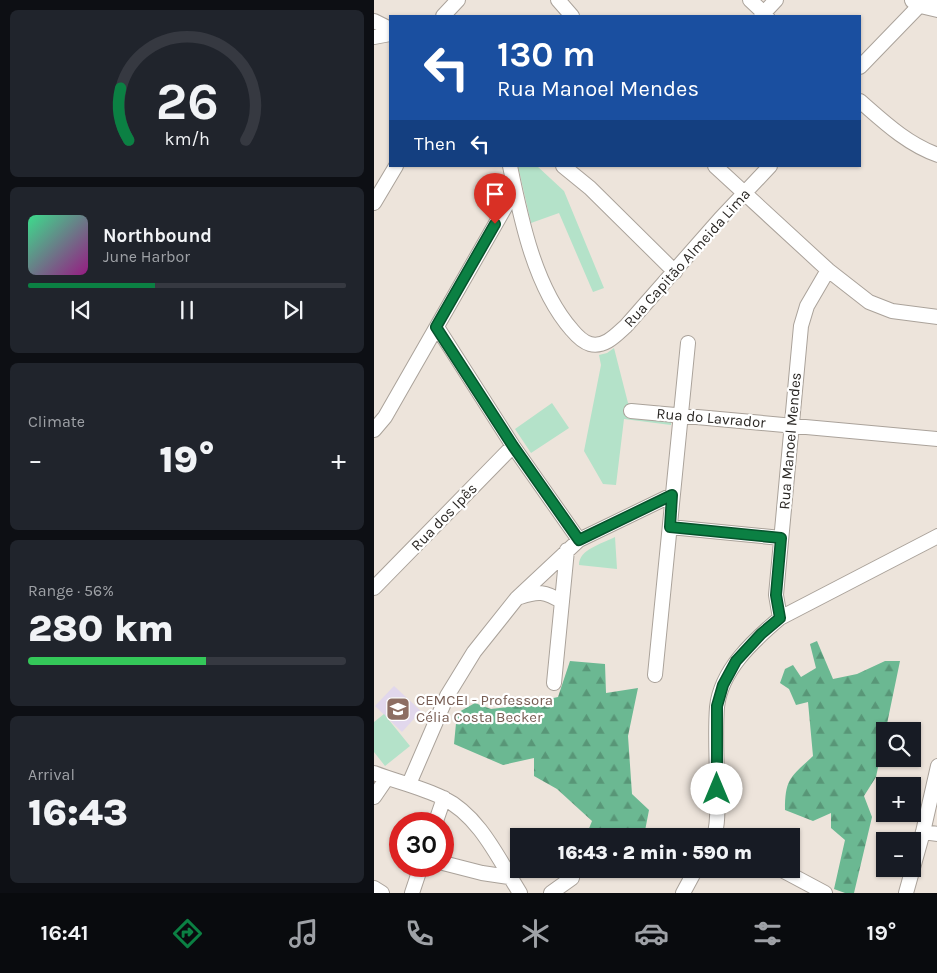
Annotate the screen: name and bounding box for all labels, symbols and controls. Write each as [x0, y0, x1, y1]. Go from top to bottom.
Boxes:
text: 130 m [497, 34, 595, 75]
icon: left [414, 35, 479, 100]
text: 26 [155, 71, 219, 132]
text: Rua Manoel Mendes [497, 76, 699, 102]
text: km/h [164, 129, 210, 150]
icon: left [466, 130, 494, 158]
text: Then [414, 133, 456, 155]
pin [474, 173, 516, 224]
icon: arrive [481, 180, 509, 208]
street label: Rua Capitão Almeida Lima [620, 185, 754, 331]
text: Northbound [103, 225, 212, 247]
text: June Harbor [103, 247, 190, 266]
icon: previous [67, 296, 95, 324]
icon: pause [173, 296, 201, 324]
icon: next [279, 296, 307, 324]
street label: Rua Manoel Mendes [775, 372, 805, 510]
street label: Rua do Lavrador [656, 404, 767, 432]
text: Climate [28, 412, 85, 431]
text: 19° [159, 437, 215, 482]
text: − [28, 443, 43, 476]
text: + [331, 443, 346, 476]
street label: Rua dos Ipês [407, 479, 481, 555]
text: Range · 56% [28, 581, 114, 600]
text: 280 km [28, 606, 174, 651]
place label: CEMCEI - Professora Célia Costa Becker [416, 691, 553, 726]
school or university icon: CEMCEI - Professora Célia Costa Becker [385, 696, 411, 722]
map controls [876, 722, 921, 877]
button: search [876, 722, 921, 767]
position arrow [690, 762, 742, 814]
text: Arrival [28, 765, 75, 784]
button: + [876, 777, 921, 822]
text: 16:43 [28, 790, 128, 835]
speed limit sign: 30 [389, 812, 454, 877]
button: − [876, 832, 921, 877]
text: 16:43 · 2 min · 590 m [558, 842, 752, 864]
icon: directions [170, 916, 205, 951]
icon: music [286, 916, 321, 951]
icon: phone [402, 916, 437, 951]
icon: climate [518, 916, 553, 951]
icon: car [634, 916, 669, 951]
icon: filters [750, 916, 785, 951]
text: 16:41 [41, 920, 89, 946]
text: 19° [867, 920, 896, 946]

